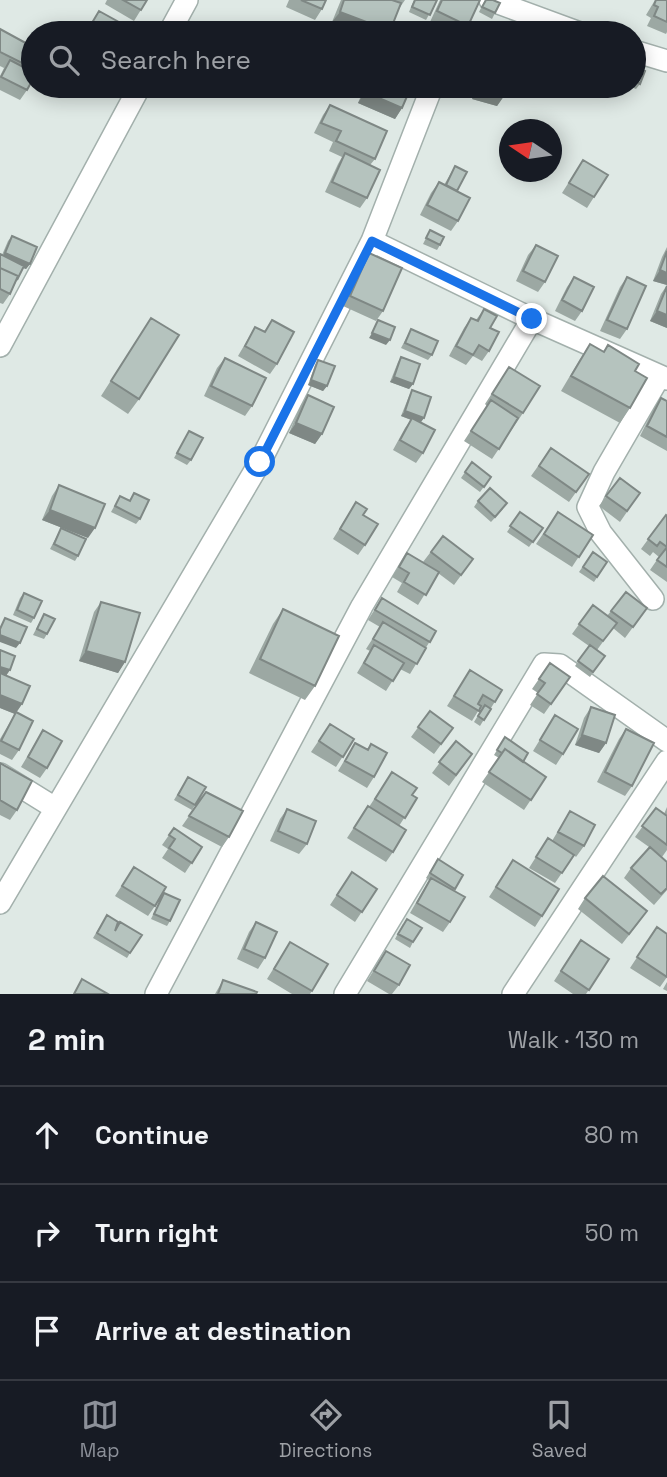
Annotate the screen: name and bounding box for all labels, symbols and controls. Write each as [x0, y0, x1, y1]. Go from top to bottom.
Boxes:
search box [21, 21, 646, 98]
icon: search [45, 41, 83, 79]
text: Search here [101, 43, 251, 77]
north arrow [499, 119, 562, 182]
route end [516, 303, 547, 334]
route start [244, 446, 275, 477]
text: 2 min [28, 1020, 106, 1059]
text: Walk · 130 m [508, 1025, 639, 1055]
icon: ahead [28, 1116, 66, 1154]
text: Continue [95, 1118, 209, 1152]
text: 80 m [584, 1120, 639, 1150]
icon: right [28, 1214, 66, 1252]
text: Turn right [95, 1216, 219, 1250]
text: 50 m [585, 1218, 639, 1248]
icon: arrive [28, 1312, 66, 1350]
text: Arrive at destination [95, 1314, 352, 1348]
tab: Map [80, 1396, 119, 1463]
tab: Directions [279, 1396, 372, 1463]
tab: Saved [532, 1396, 587, 1463]

